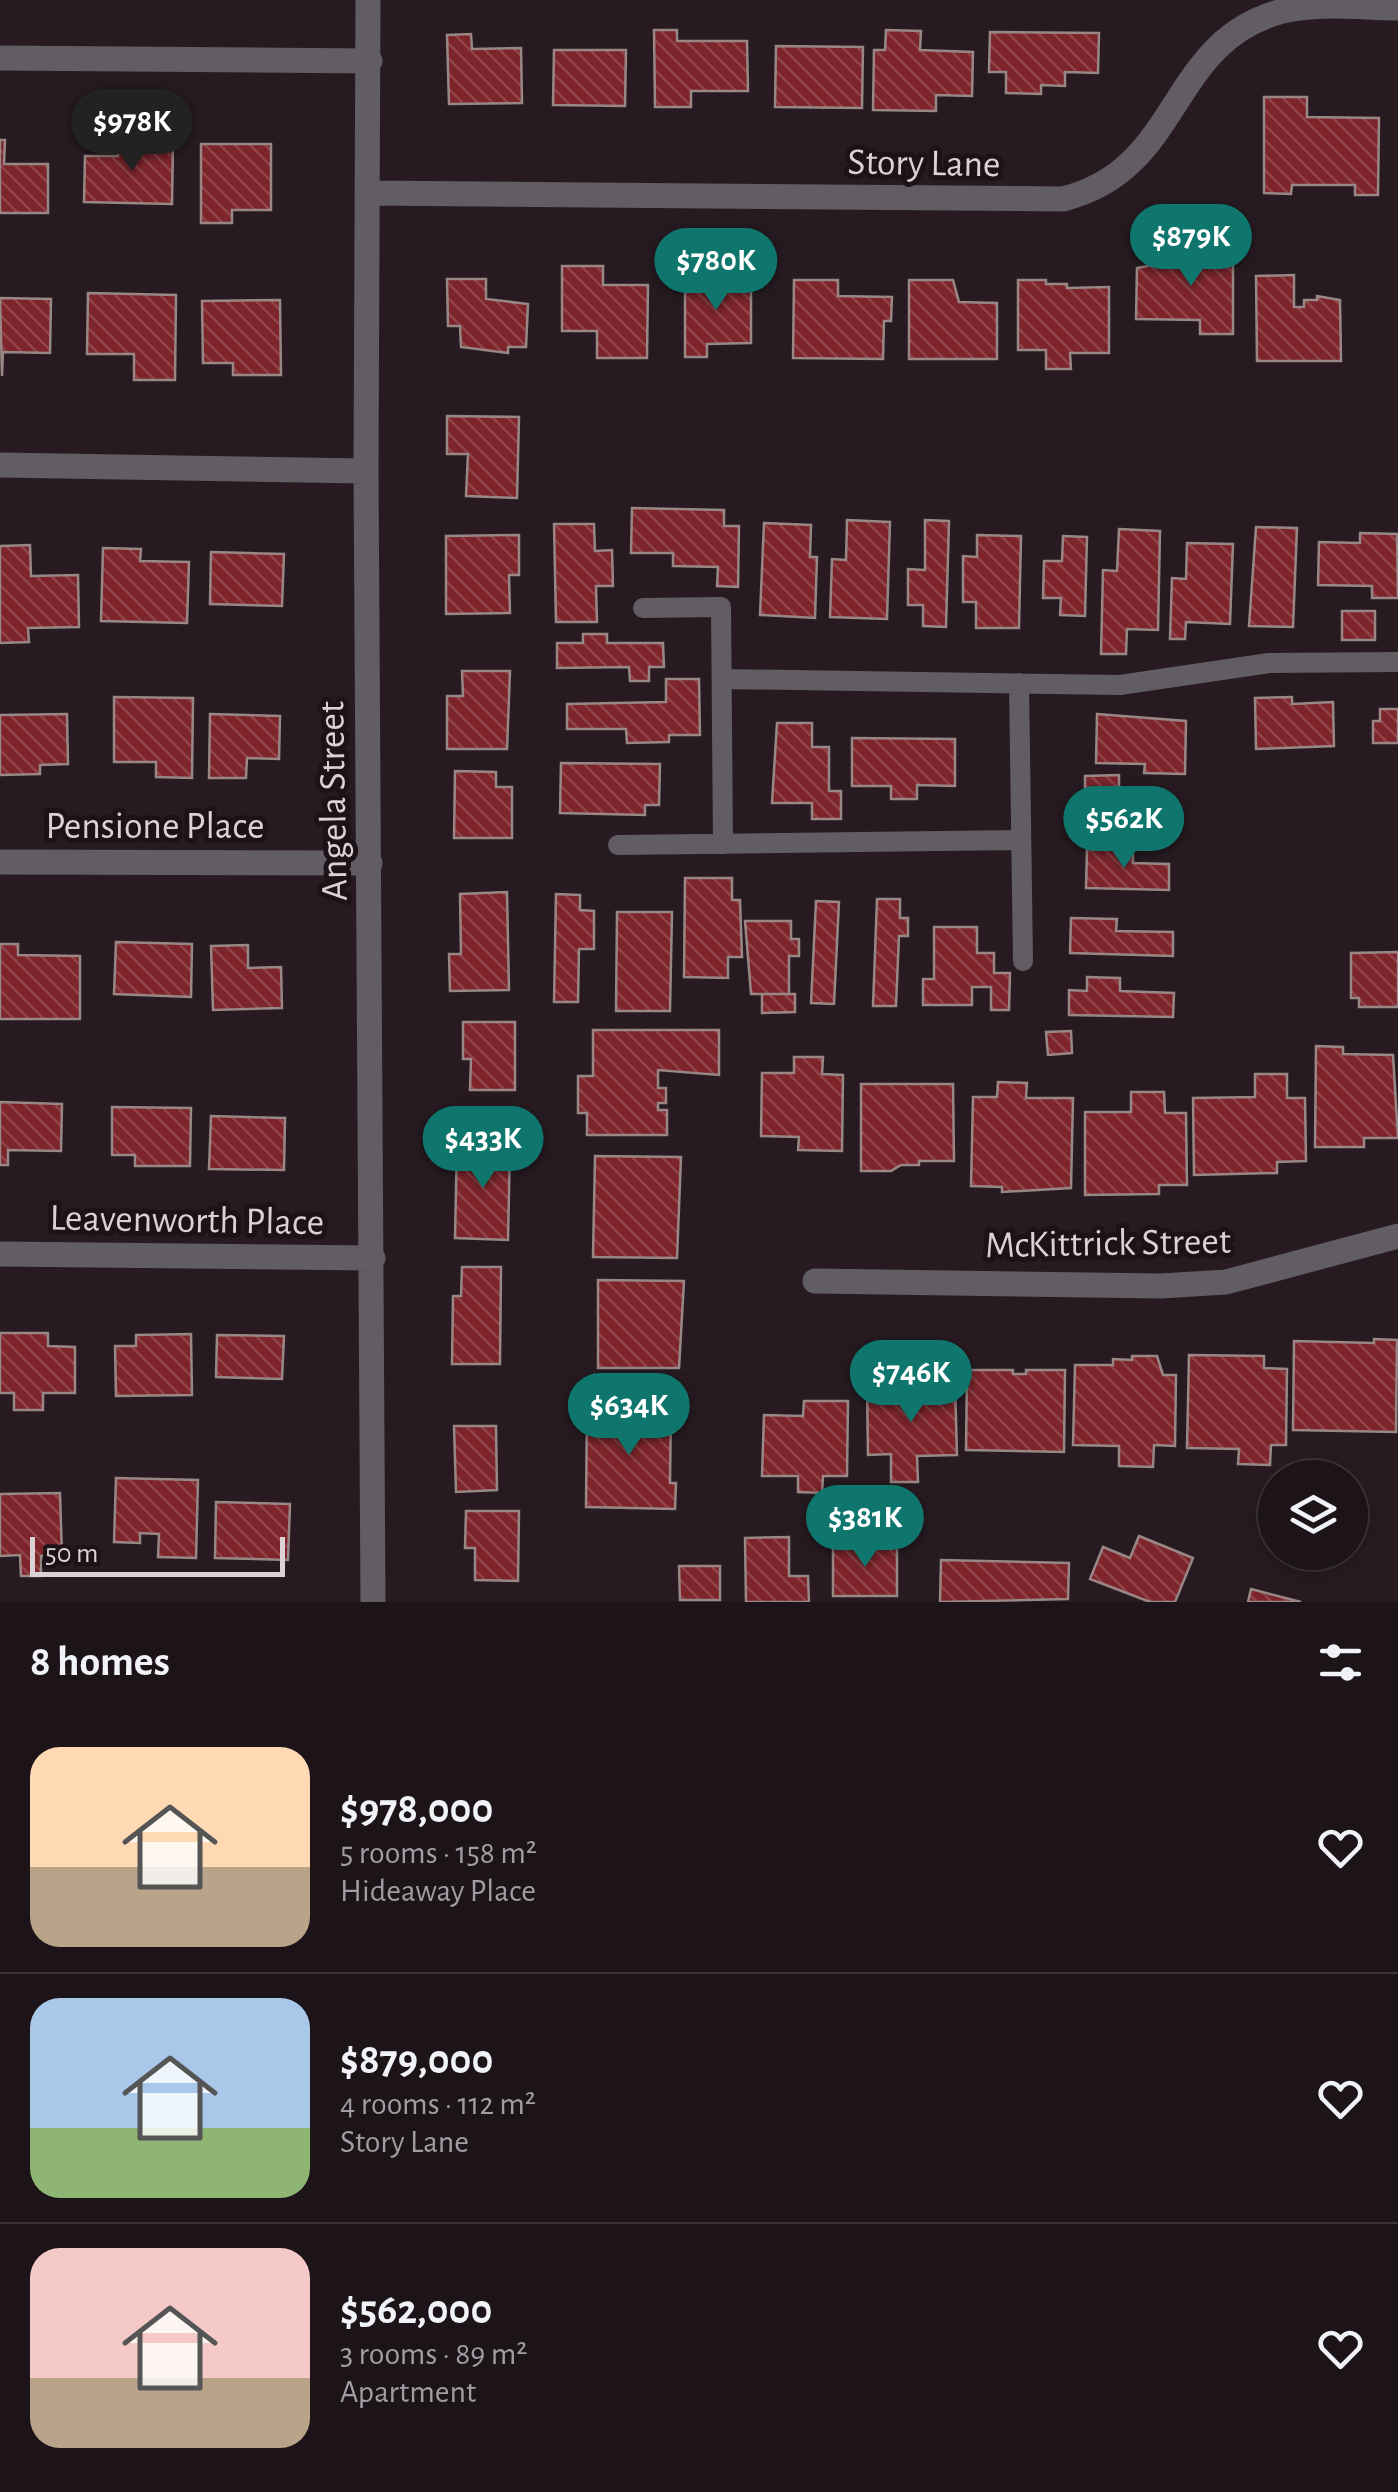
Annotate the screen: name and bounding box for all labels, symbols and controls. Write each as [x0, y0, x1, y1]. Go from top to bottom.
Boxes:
pin: $978K [62, 89, 202, 174]
text: $978K [93, 105, 171, 137]
street label: Story Lane [847, 144, 1001, 184]
pin: $879K [1121, 204, 1261, 289]
text: $879K [1152, 220, 1230, 252]
pin: $780K [646, 228, 786, 313]
text: $780K [676, 244, 756, 276]
street label: Angela Street [313, 701, 355, 901]
pin: $562K [1054, 786, 1194, 871]
text: $562K [1085, 802, 1163, 834]
street label: Pensione Place [45, 808, 265, 846]
pin: $433K [413, 1106, 553, 1191]
text: $433K [445, 1122, 521, 1154]
street label: Leavenworth Place [49, 1200, 324, 1242]
street label: McKittrick Street [985, 1223, 1231, 1265]
pin: $746K [841, 1340, 981, 1425]
text: $746K [872, 1356, 950, 1388]
pin: $634K [559, 1373, 699, 1458]
text: $634K [590, 1389, 668, 1421]
map controls [1258, 1460, 1368, 1570]
button: layers [1258, 1460, 1368, 1570]
pin: $381K [795, 1485, 935, 1570]
text: $381K [828, 1501, 902, 1533]
scale bar [30, 1532, 285, 1576]
text: 50 m [45, 1540, 99, 1568]
icon: filters [1313, 1635, 1368, 1690]
text: 8 homes [30, 1641, 170, 1683]
icon: home [110, 1787, 230, 1907]
text: $978,000 [340, 1788, 493, 1830]
icon: heart [1313, 1820, 1368, 1875]
text: 5 rooms · 158 m² [340, 1837, 537, 1869]
text: Hideaway Place [340, 1875, 536, 1907]
icon: home [110, 2038, 230, 2158]
text: $879,000 [340, 2039, 493, 2081]
icon: heart [1313, 2071, 1368, 2126]
text: 4 rooms · 112 m² [340, 2088, 536, 2120]
text: Story Lane [340, 2126, 469, 2158]
icon: home [110, 2288, 230, 2408]
text: $562,000 [340, 2289, 492, 2331]
icon: heart [1313, 2321, 1368, 2376]
text: 3 rooms · 89 m² [340, 2338, 527, 2370]
text: Apartment [340, 2376, 476, 2408]

